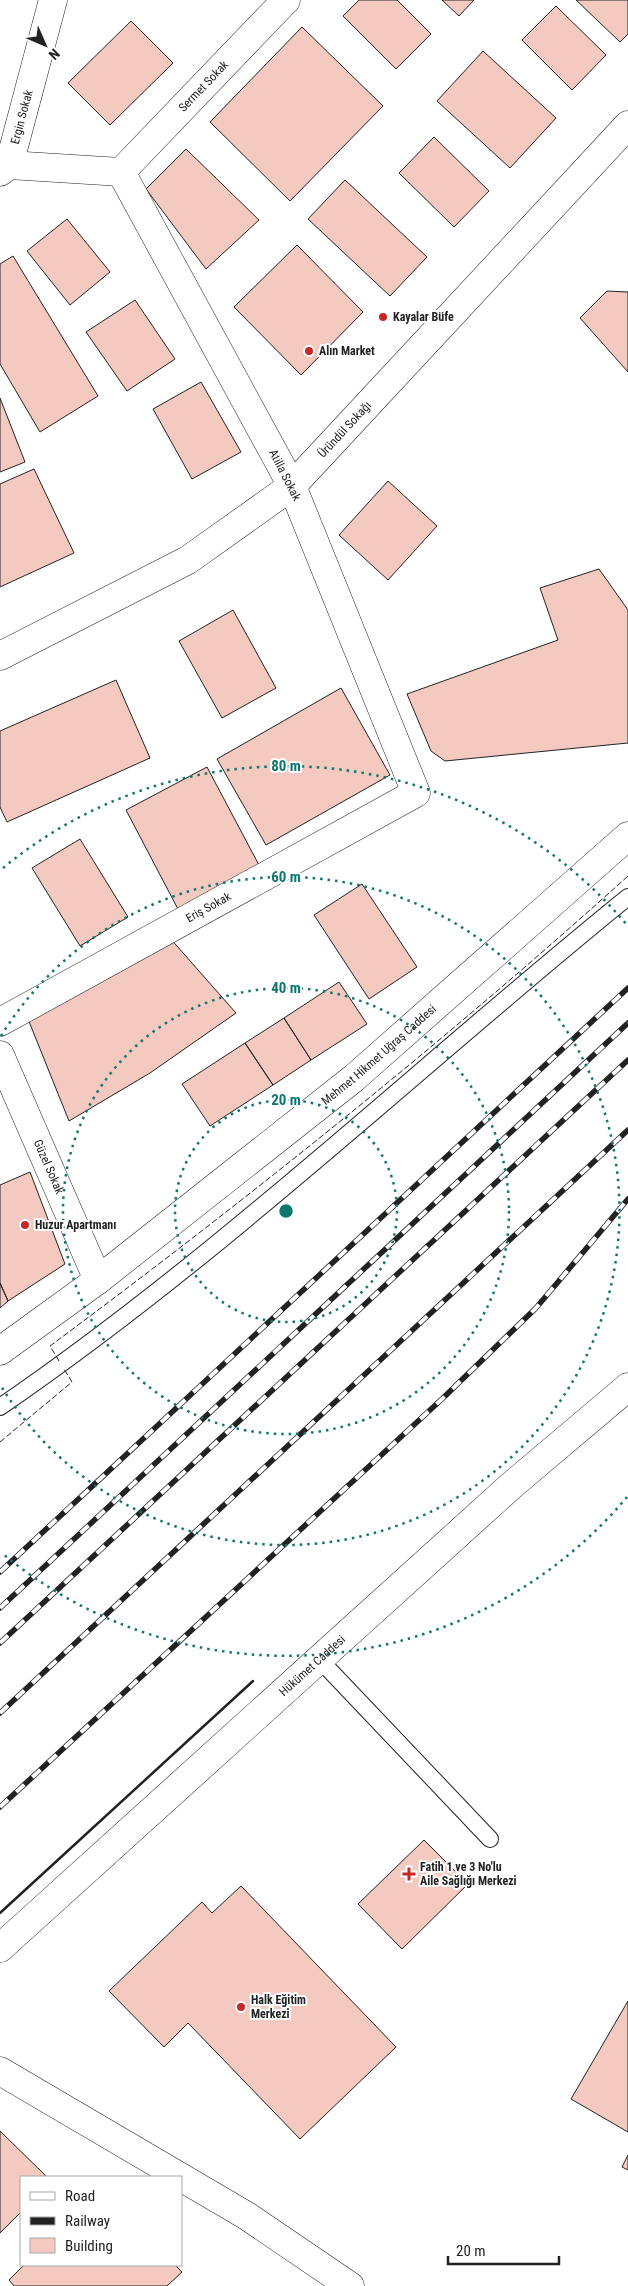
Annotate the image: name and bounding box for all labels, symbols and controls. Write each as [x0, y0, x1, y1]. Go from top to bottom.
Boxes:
north arrow [20, 20, 70, 70]
text: N [46, 46, 63, 63]
street label: Sermet Sokak [176, 57, 231, 115]
street label: Ergin Sokak [8, 88, 36, 146]
place label: Kayalar Büfe [393, 310, 454, 324]
marker: Kayalar Büfe [377, 311, 389, 323]
place label: Alın Market [319, 344, 375, 358]
marker: Alın Market [303, 345, 315, 357]
street label: Üründül Sokağı [314, 398, 374, 460]
street label: Atilla Sokak [266, 447, 304, 504]
text: 80 m [271, 757, 301, 775]
text: 60 m [271, 868, 301, 886]
street label: Eriş Sokak [183, 889, 234, 925]
text: 40 m [271, 979, 301, 997]
street label: Mehmet Hikmet Uğraş Caddesi [319, 1002, 439, 1108]
text: 20 m [271, 1091, 301, 1109]
street label: Güzel Sokak [31, 1137, 67, 1197]
centre of rings [277, 1202, 295, 1220]
place label: Huzur Apartmanı [35, 1218, 116, 1232]
marker: Huzur Apartmanı [19, 1219, 31, 1231]
street label: Hükümet Caddesi [276, 1632, 348, 1699]
place label: Fatih 1 ve 3 No'lu Aile Sağlığı Merkezi [420, 1860, 517, 1888]
marker: Fatih 1 ve 3 No'lu Aile Sağlığı Merkezi [402, 1867, 416, 1881]
place label: Halk Eğitim Merkezi [251, 1993, 306, 2021]
marker: Halk Eğitim Merkezi [235, 2001, 247, 2013]
legend [20, 2176, 182, 2266]
text: Road [65, 2187, 95, 2205]
text: Railway [65, 2212, 110, 2230]
scale bar [448, 2234, 559, 2266]
text: Building [65, 2237, 113, 2255]
text: 20 m [456, 2242, 486, 2260]

